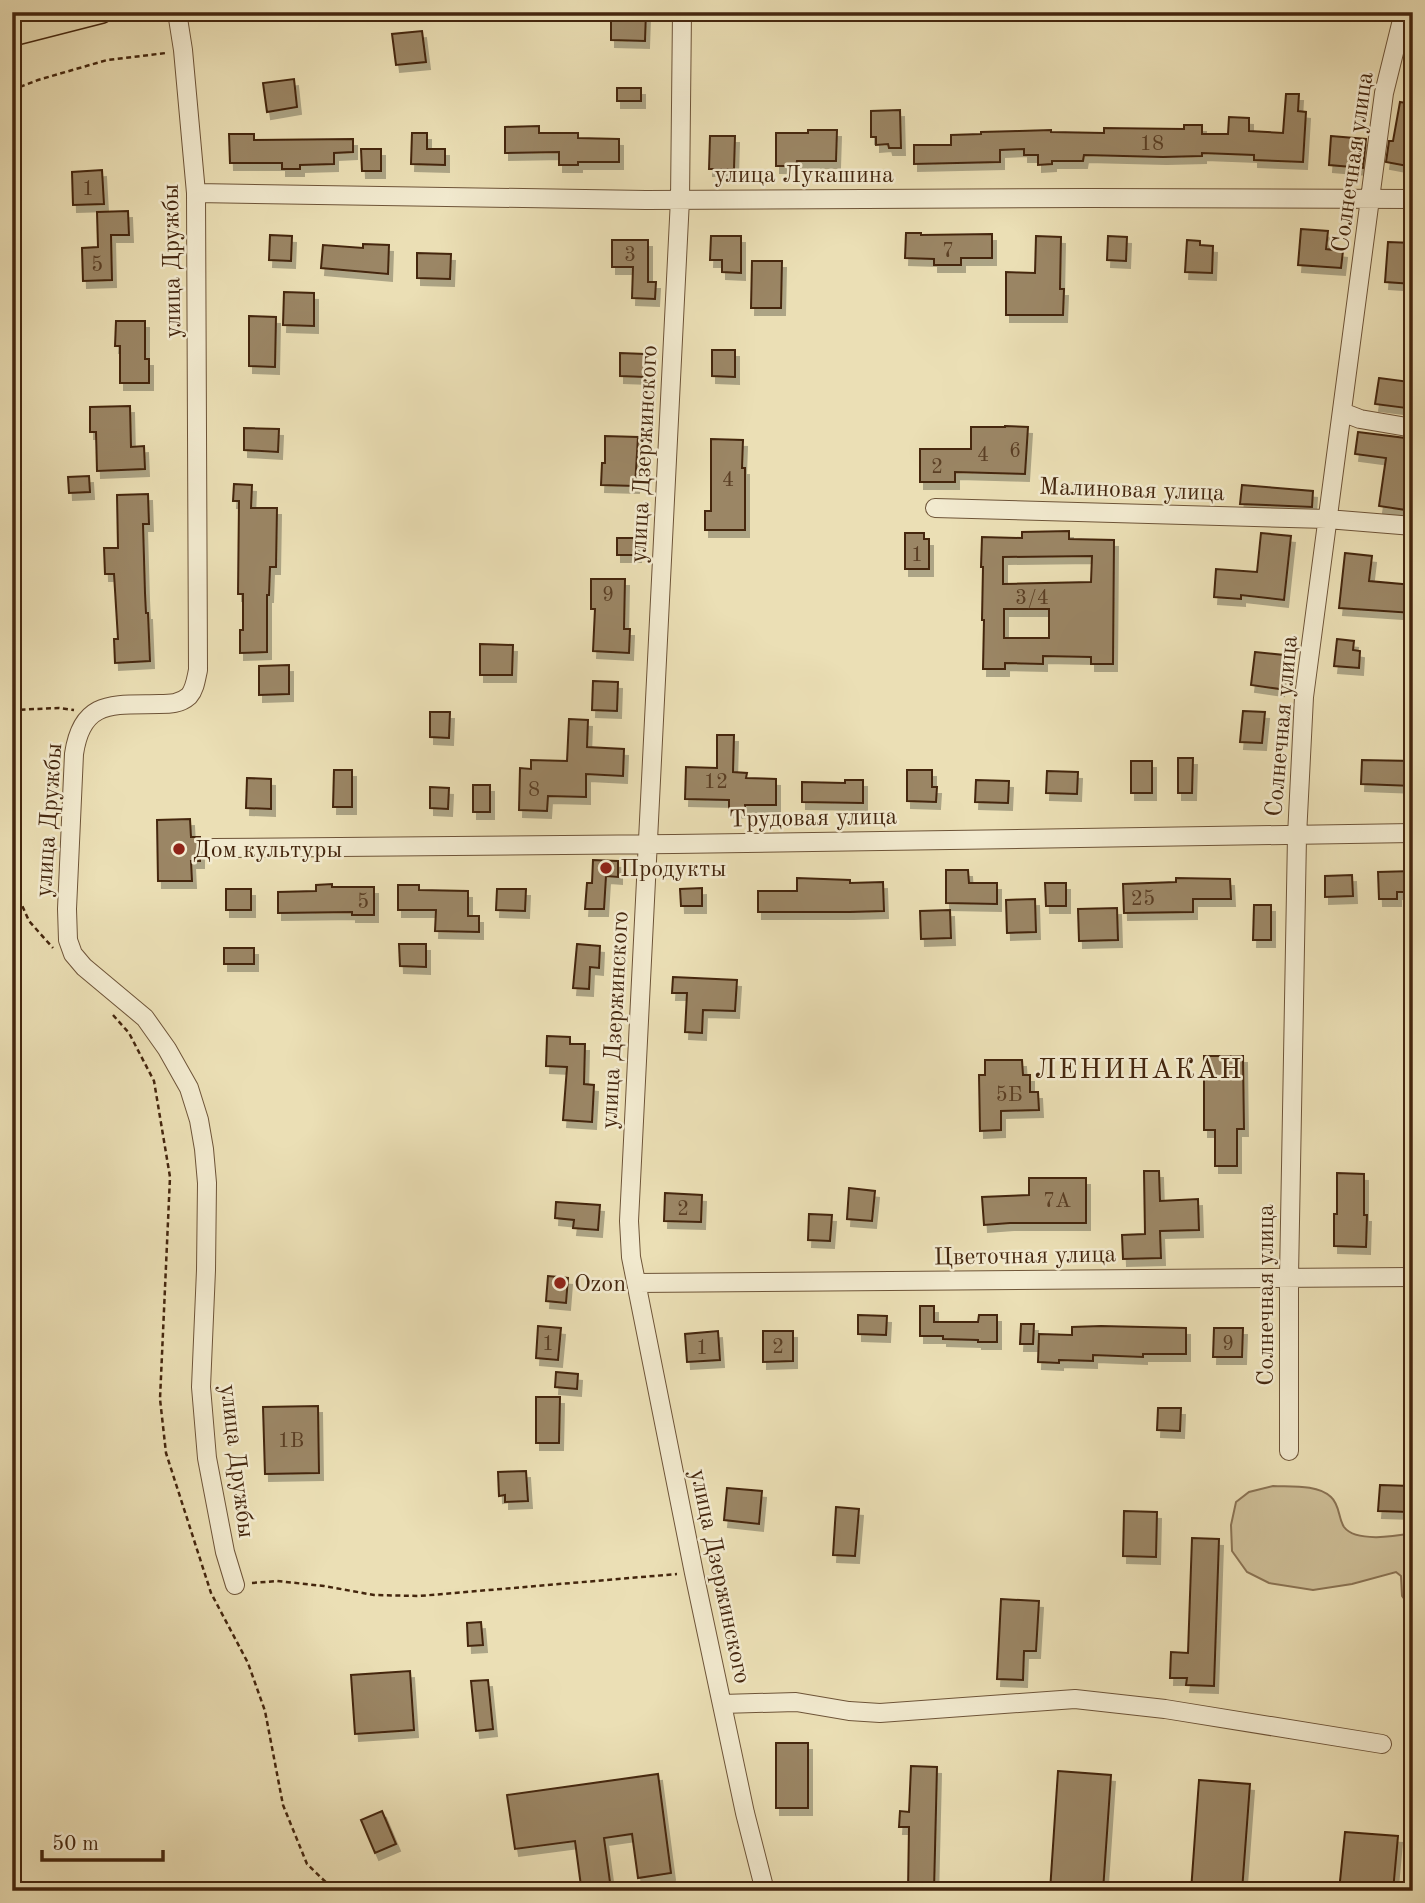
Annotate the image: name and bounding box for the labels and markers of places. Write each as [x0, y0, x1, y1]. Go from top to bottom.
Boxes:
place label: Дом культуры [193, 839, 342, 863]
marker: Дом культуры [171, 841, 187, 857]
place label: Продукты [620, 858, 726, 882]
marker: Продукты [598, 860, 614, 876]
place label: Ozon [574, 1273, 626, 1297]
marker: Ozon [552, 1275, 568, 1291]

